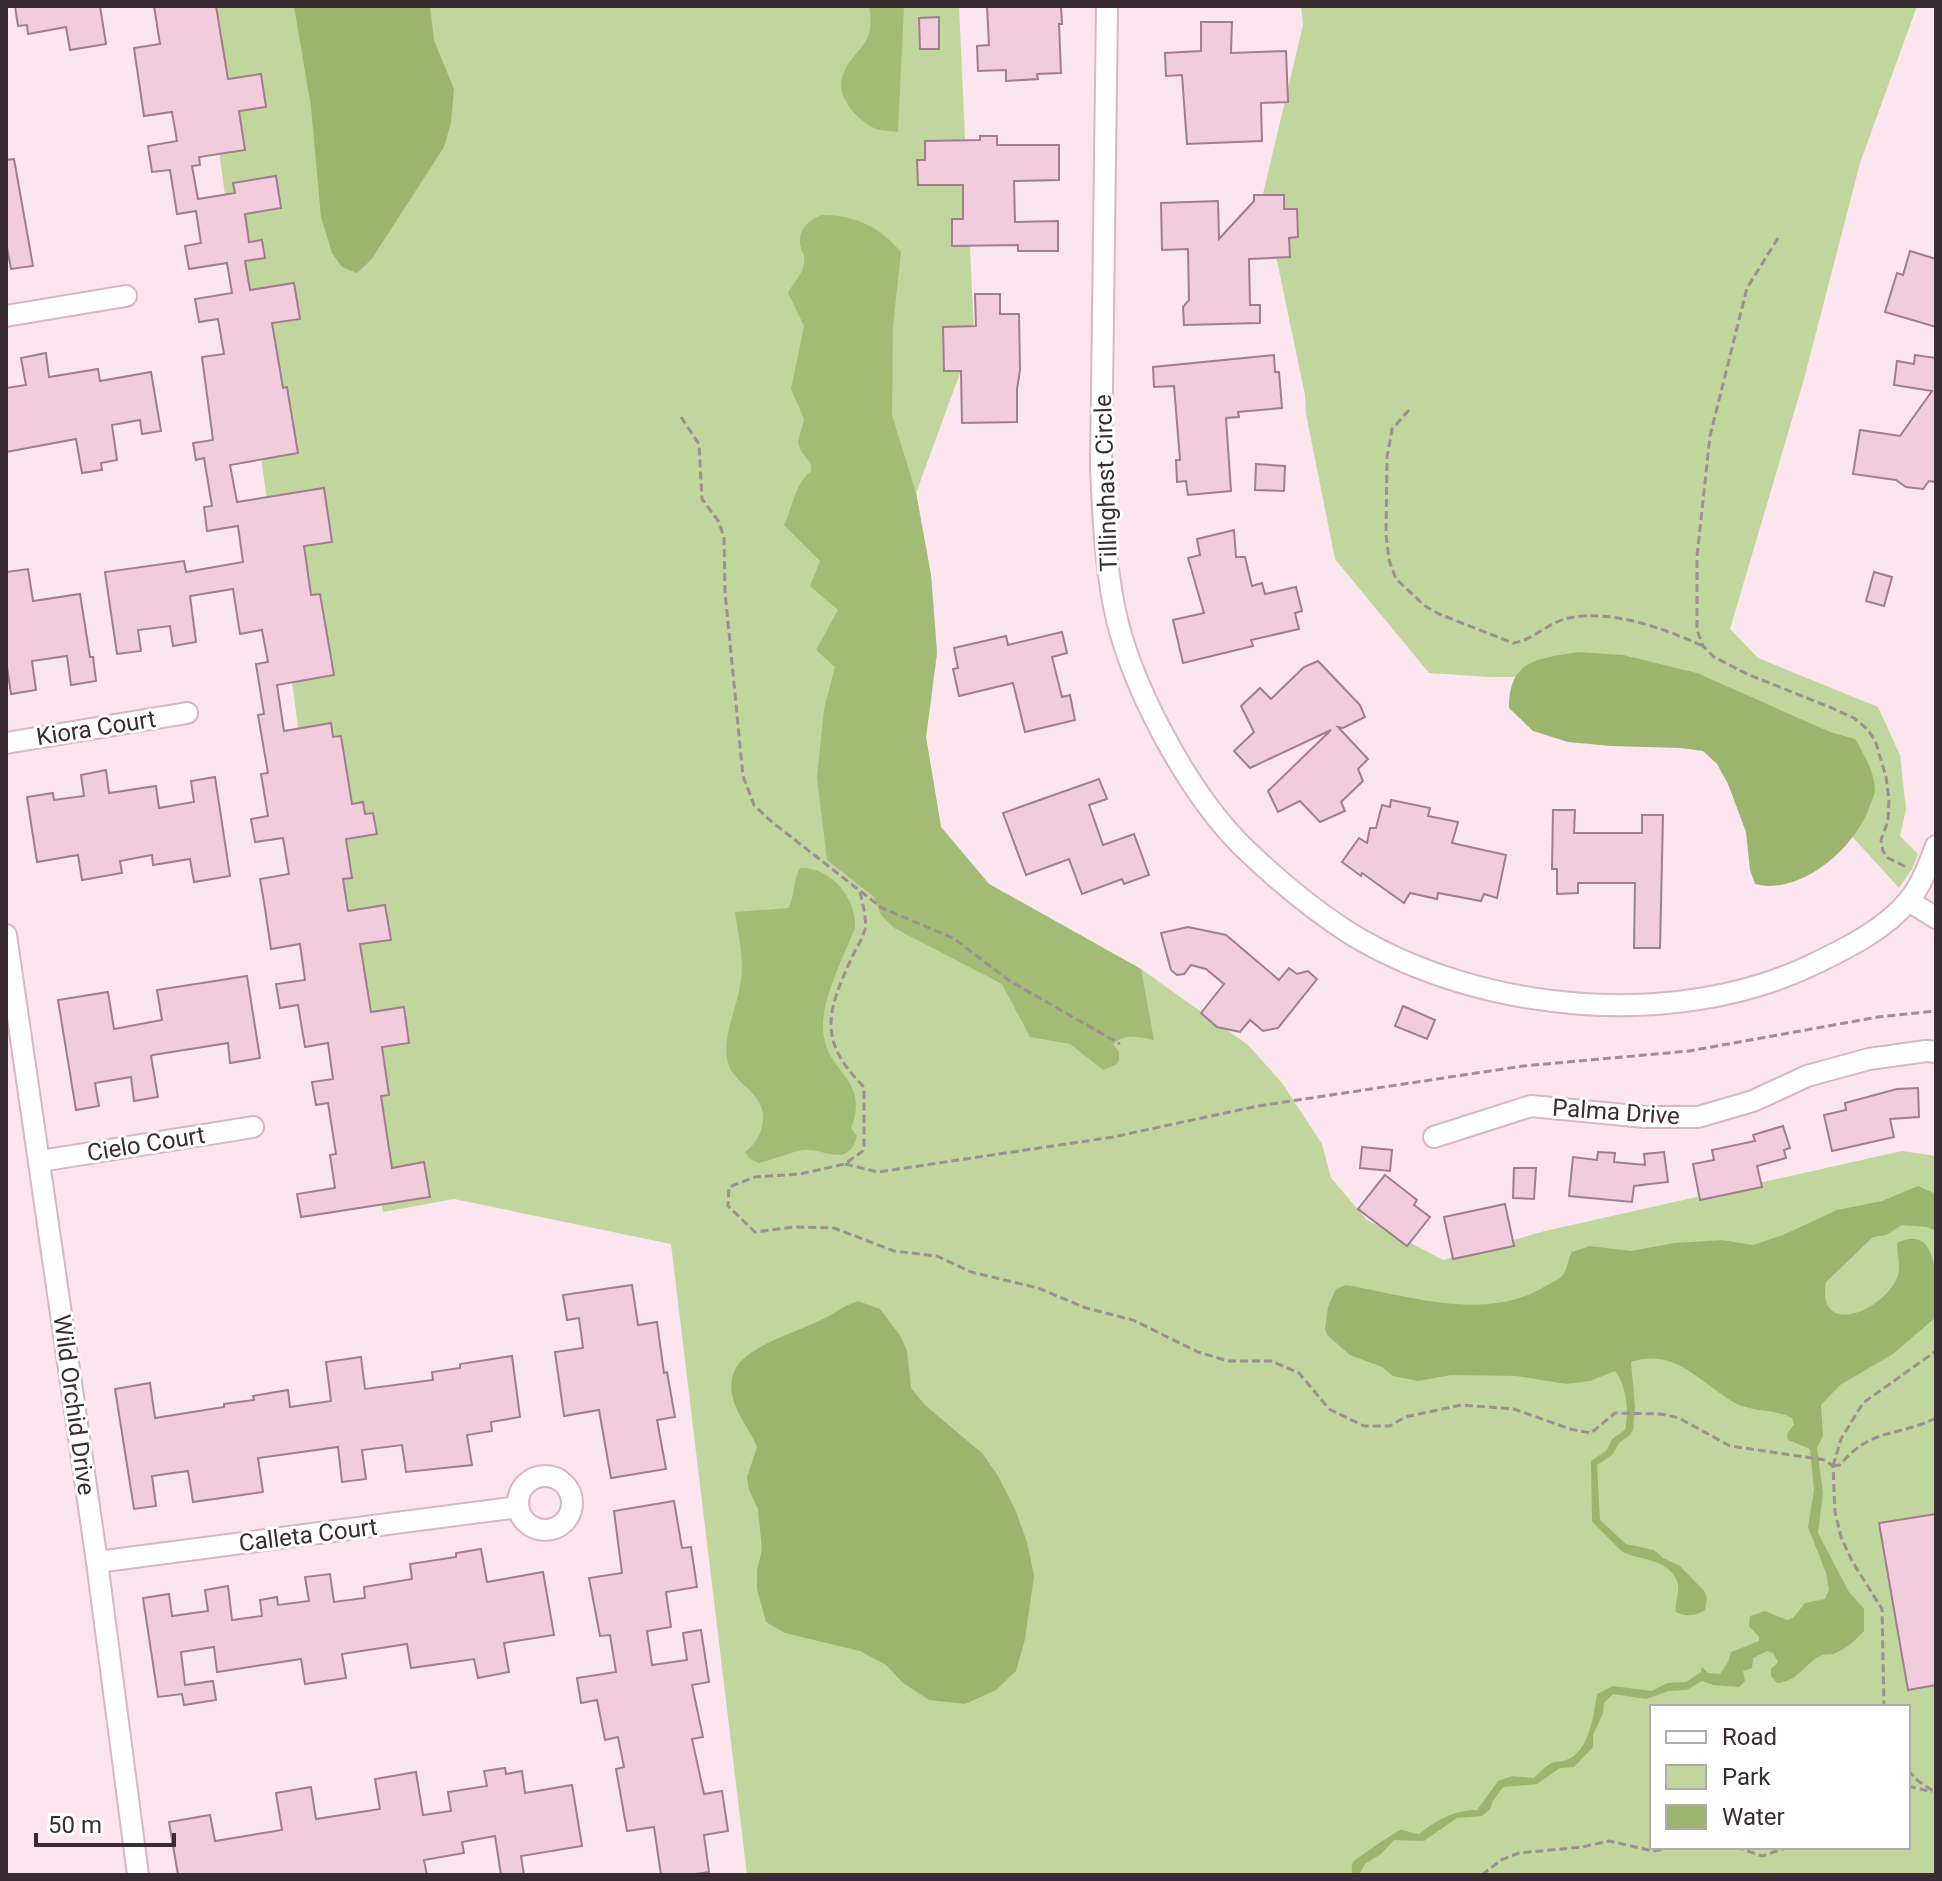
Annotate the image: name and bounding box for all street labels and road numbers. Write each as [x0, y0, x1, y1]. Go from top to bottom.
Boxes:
street label: Tillinghast Circle [1089, 394, 1123, 572]
street label: Kiora Court [34, 705, 158, 751]
street label: Palma Drive [1551, 1094, 1681, 1130]
street label: Cielo Court [85, 1121, 207, 1167]
street label: Wild Orchid Drive [47, 1313, 101, 1497]
street label: Calleta Court [237, 1513, 379, 1557]

